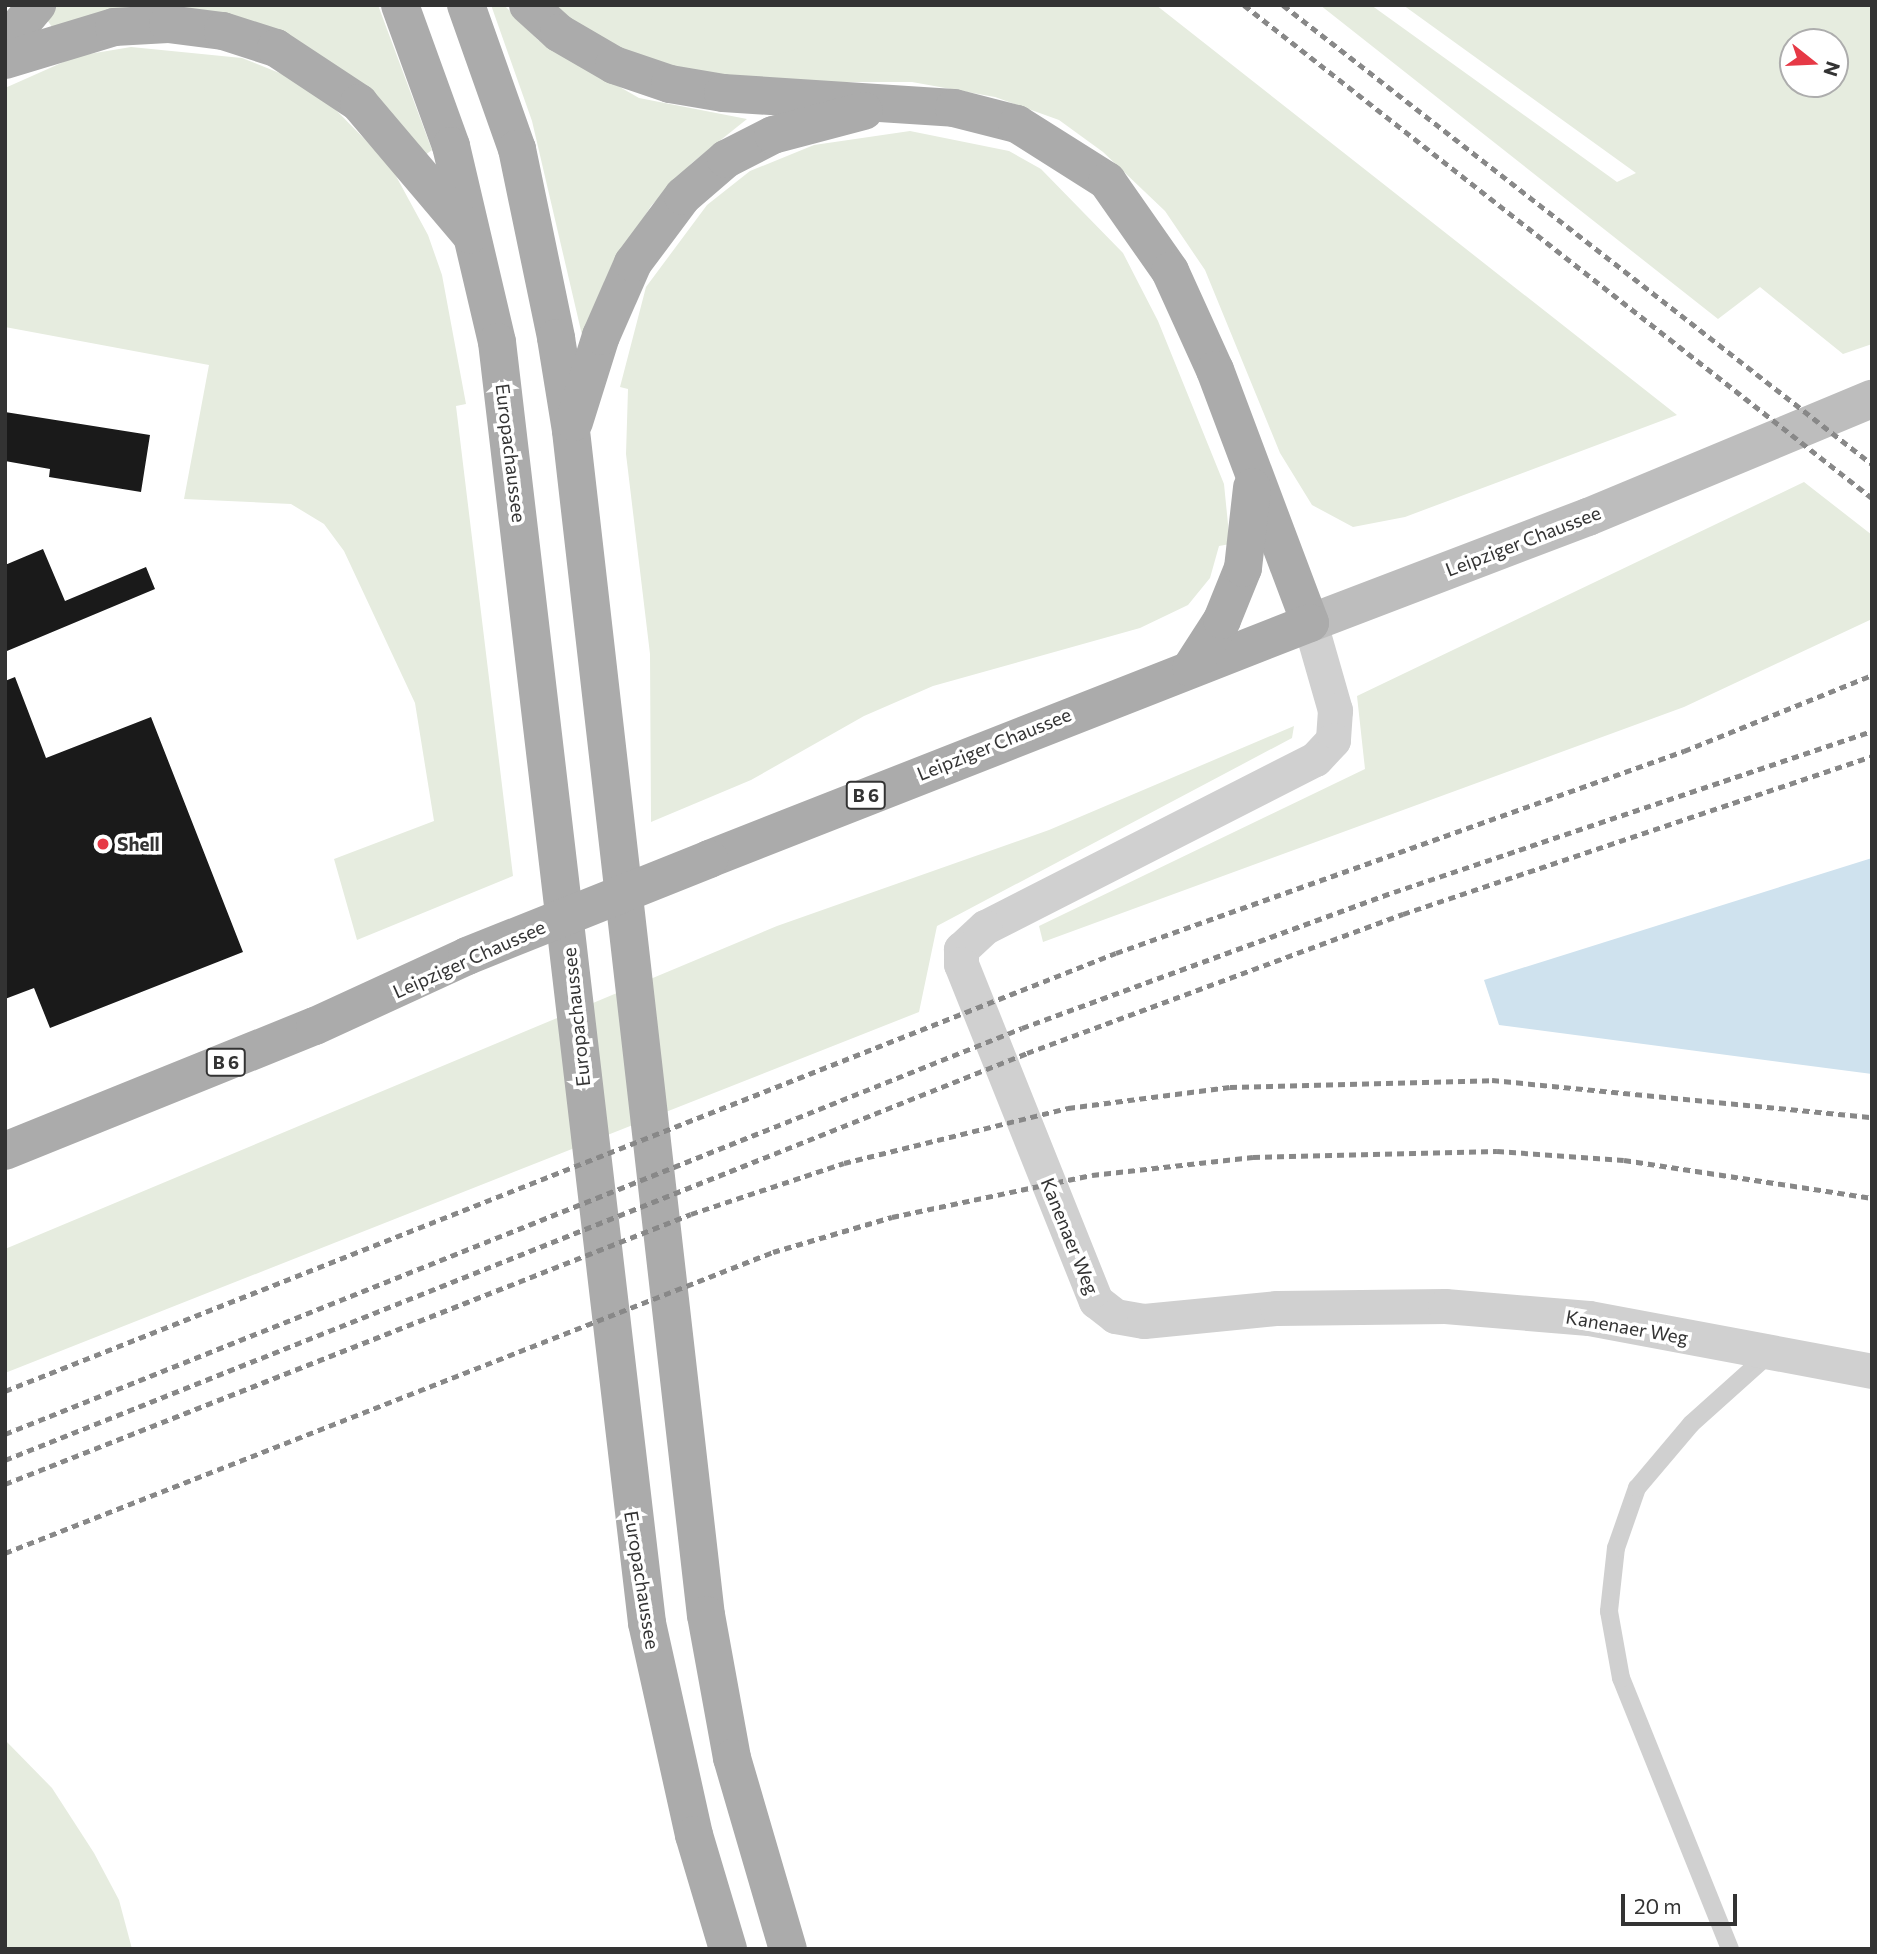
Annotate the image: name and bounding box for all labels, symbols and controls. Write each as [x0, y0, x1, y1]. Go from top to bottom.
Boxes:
north arrow [1779, 28, 1849, 98]
text: N [1819, 59, 1846, 79]
street label: Europachaussee [491, 382, 531, 524]
street label: Leipziger Chaussee [1442, 501, 1604, 581]
street label: Leipziger Chaussee [913, 703, 1075, 785]
road number: B 6 [845, 780, 887, 810]
place label: Shell [117, 833, 160, 855]
marker: Shell [95, 836, 111, 852]
street label: Leipziger Chaussee [389, 915, 549, 1003]
street label: Europachaussee [557, 946, 595, 1088]
road number: B 6 [205, 1048, 247, 1077]
street label: Kanenaer Weg [1036, 1174, 1104, 1298]
street label: Kanenaer Weg [1564, 1305, 1690, 1349]
street label: Europachaussee [620, 1509, 664, 1651]
scale bar [1625, 1881, 1741, 1925]
text: 20 m [1634, 1893, 1682, 1918]

